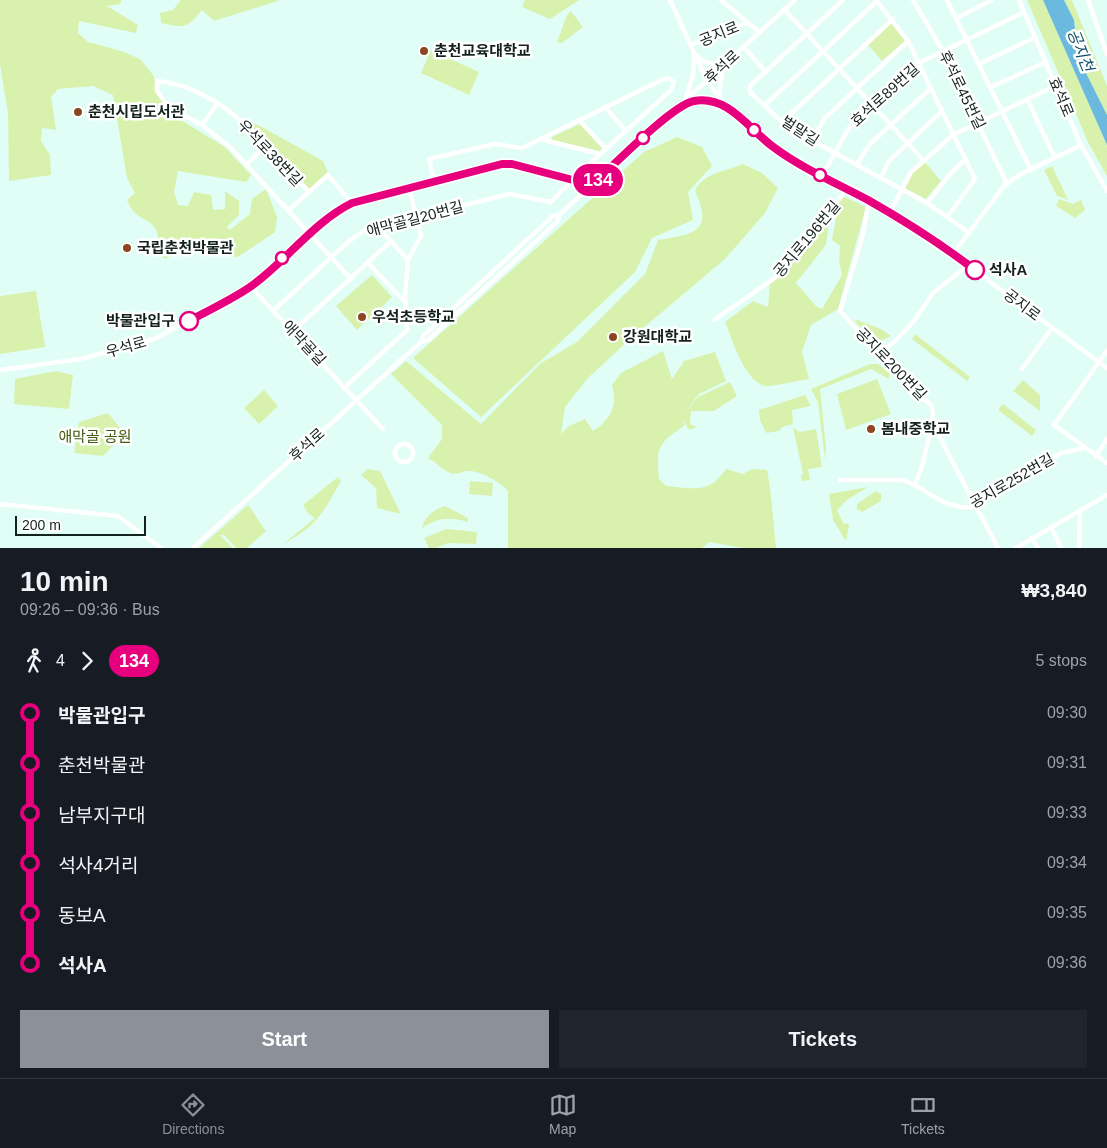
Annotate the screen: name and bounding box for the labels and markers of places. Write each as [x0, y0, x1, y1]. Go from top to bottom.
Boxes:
place label: 춘천교육대학교 [434, 42, 531, 59]
marker: 춘천교육대학교 [418, 45, 430, 57]
place label: 춘천시립도서관 [88, 103, 185, 120]
marker: 춘천시립도서관 [72, 106, 84, 118]
unlabelled marker [747, 123, 761, 137]
unlabelled marker [636, 131, 650, 145]
unlabelled marker [813, 168, 827, 182]
place label: 국립춘천박물관 [137, 239, 234, 256]
marker: 국립춘천박물관 [121, 242, 133, 254]
unlabelled marker [275, 251, 289, 265]
marker: 석사A [965, 260, 985, 280]
place label: 석사A [989, 261, 1028, 278]
place label: 우석초등학교 [372, 308, 455, 325]
marker: 박물관입구 [179, 311, 199, 331]
marker: 우석초등학교 [356, 311, 368, 323]
place label: 박물관입구 [106, 312, 175, 329]
place label: 강원대학교 [623, 328, 692, 345]
marker: 강원대학교 [607, 331, 619, 343]
place label: 봄내중학교 [881, 420, 950, 437]
marker: 봄내중학교 [865, 423, 877, 435]

